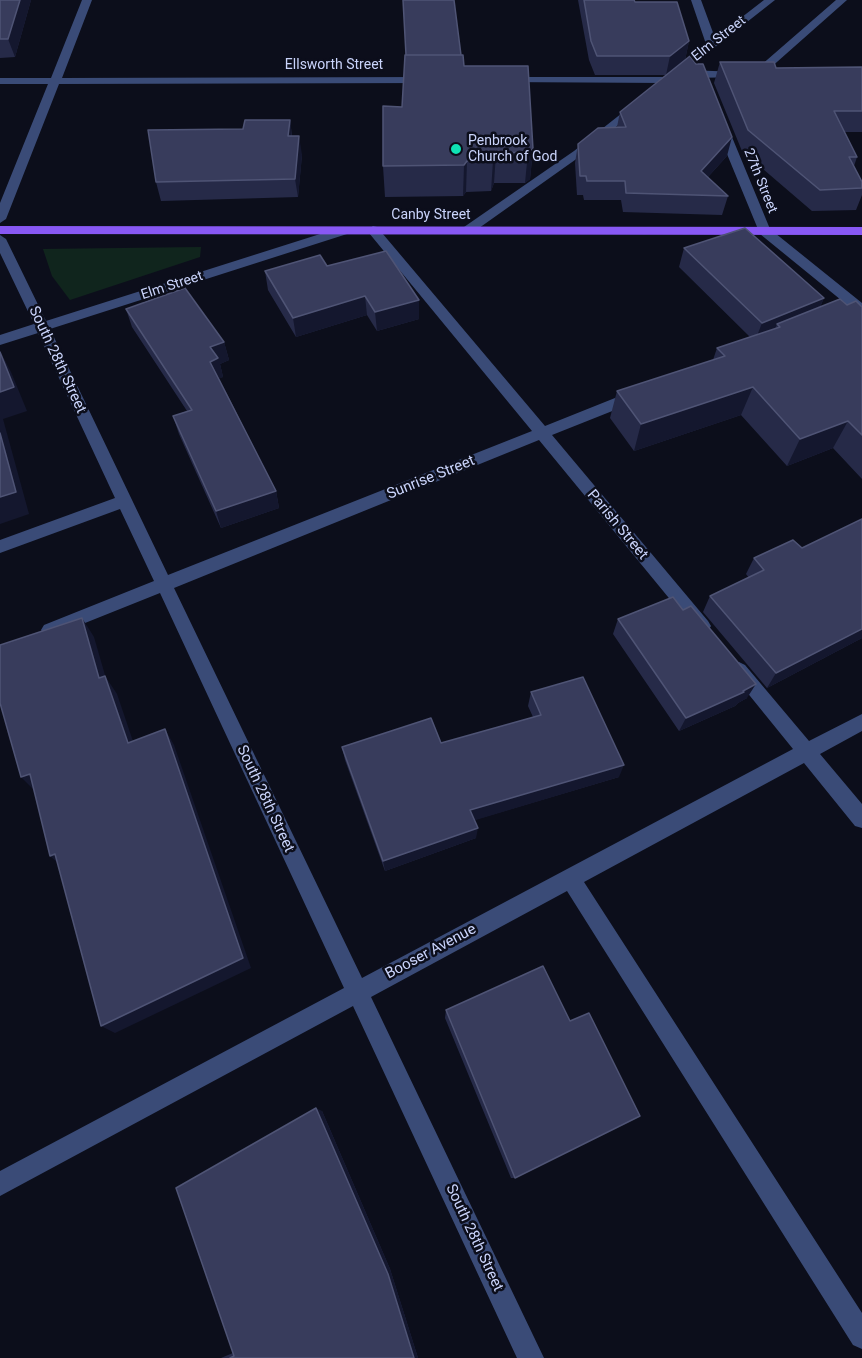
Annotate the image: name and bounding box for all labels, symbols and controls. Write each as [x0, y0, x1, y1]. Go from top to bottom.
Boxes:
street label: Elm Street [689, 13, 749, 65]
street label: Ellsworth Street [285, 57, 383, 73]
place label: Penbrook Church of God [468, 133, 557, 166]
marker: Penbrook Church of God [449, 142, 463, 156]
street label: 27th Street [739, 146, 781, 216]
street label: Canby Street [391, 207, 471, 223]
street label: Elm Street [139, 268, 205, 304]
street label: South 28th Street [24, 304, 90, 416]
street label: Sunrise Street [384, 452, 478, 504]
street label: Parish Street [583, 486, 651, 564]
street label: South 28th Street [232, 743, 298, 855]
street label: Booser Avenue [383, 921, 479, 983]
street label: South 28th Street [441, 1182, 507, 1294]

